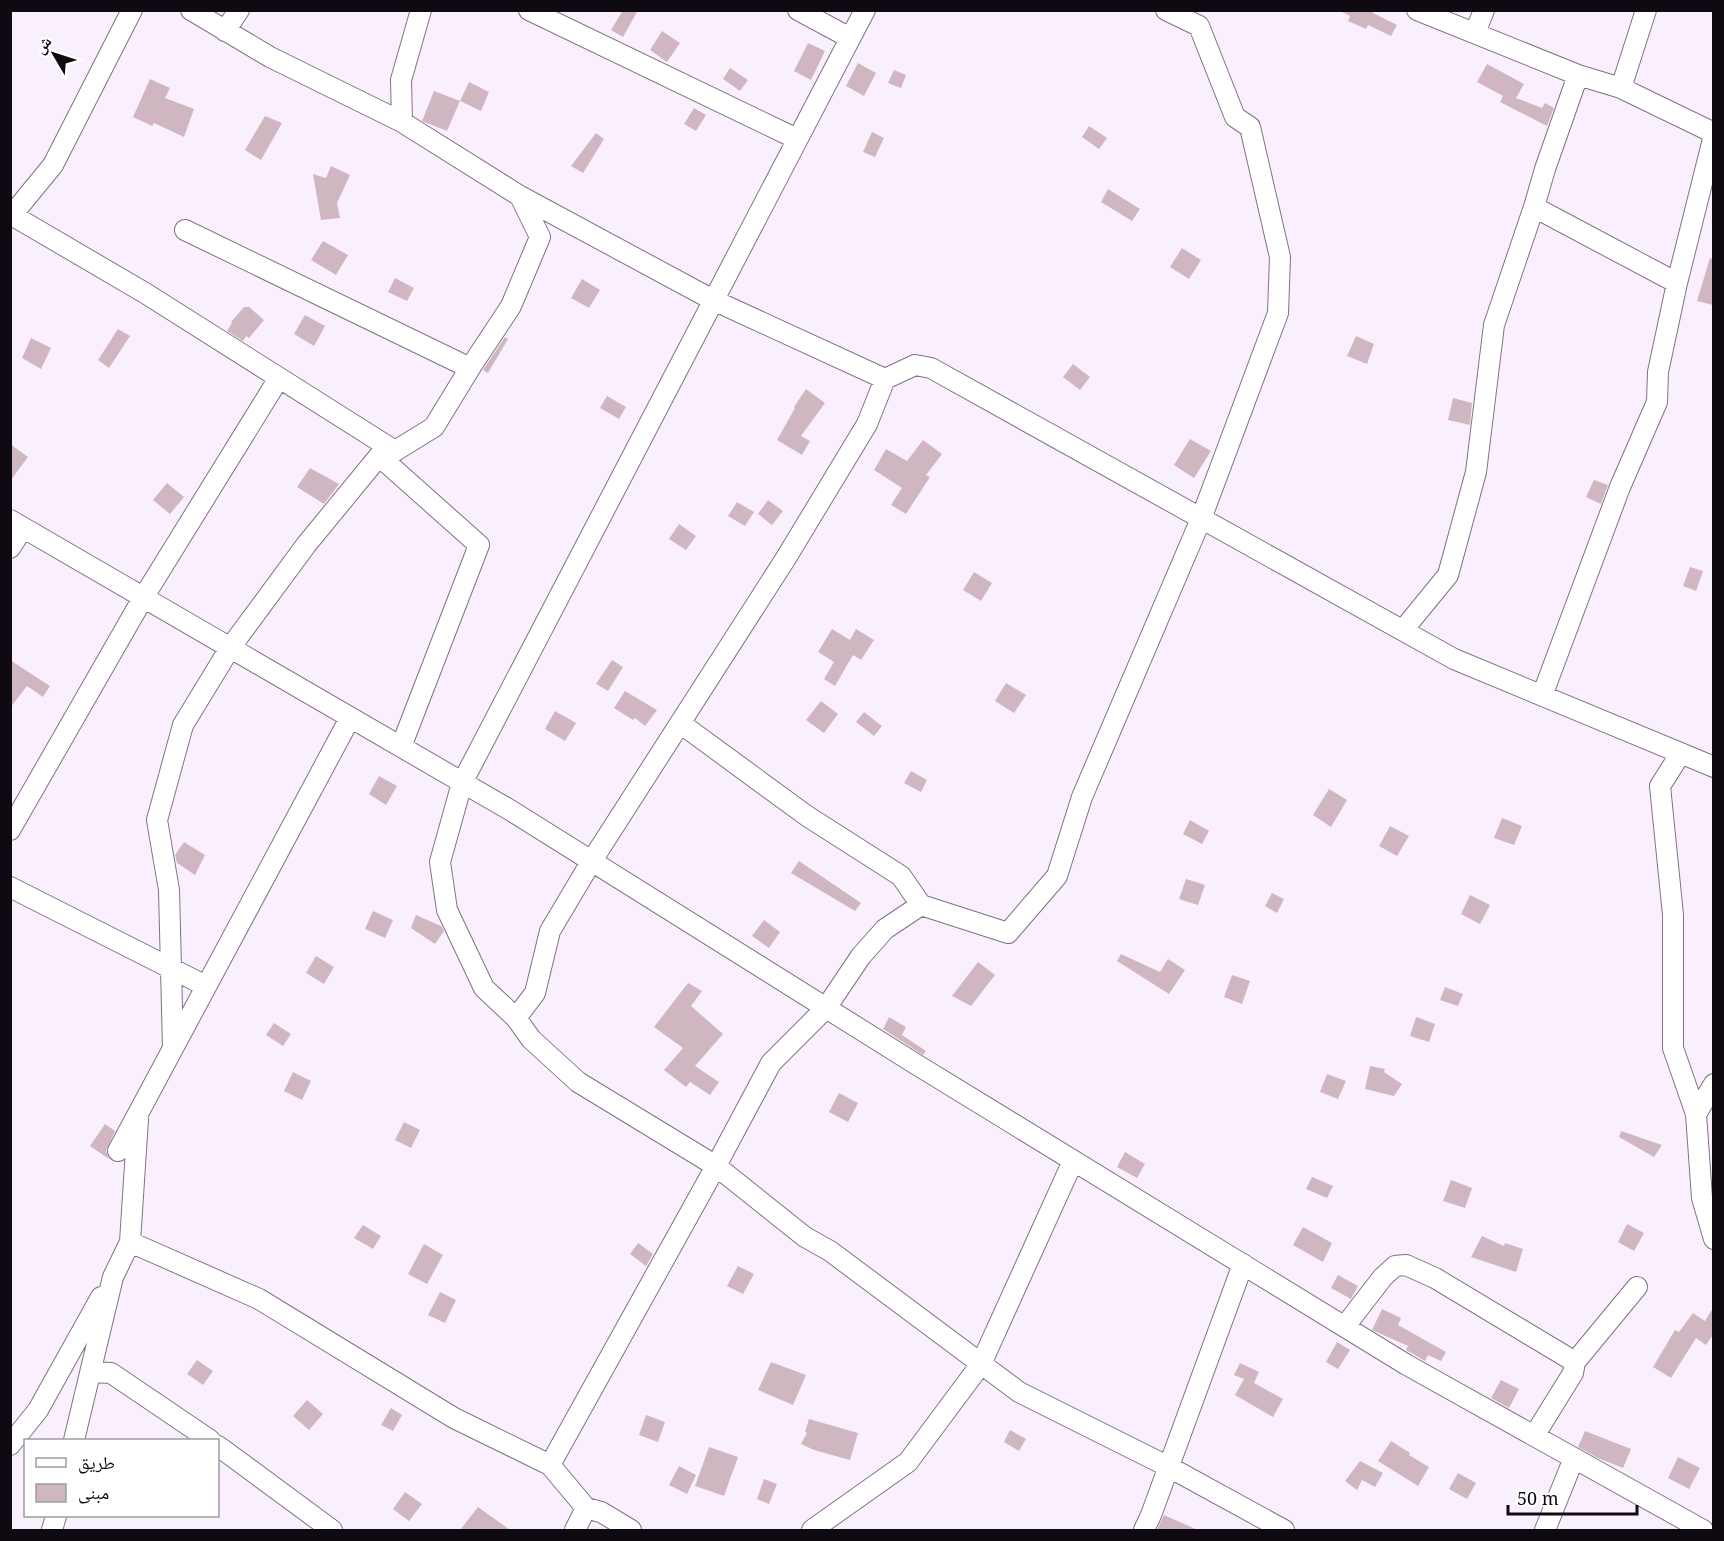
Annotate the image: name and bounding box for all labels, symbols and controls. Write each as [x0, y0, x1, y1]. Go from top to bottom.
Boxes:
north arrow [24, 24, 84, 84]
text: ش [28, 31, 56, 58]
legend [24, 1439, 219, 1517]
text: طريق [78, 1450, 115, 1474]
scale bar [1508, 1478, 1637, 1516]
text: مبنى [78, 1480, 109, 1504]
text: 50 m [1517, 1486, 1559, 1510]

